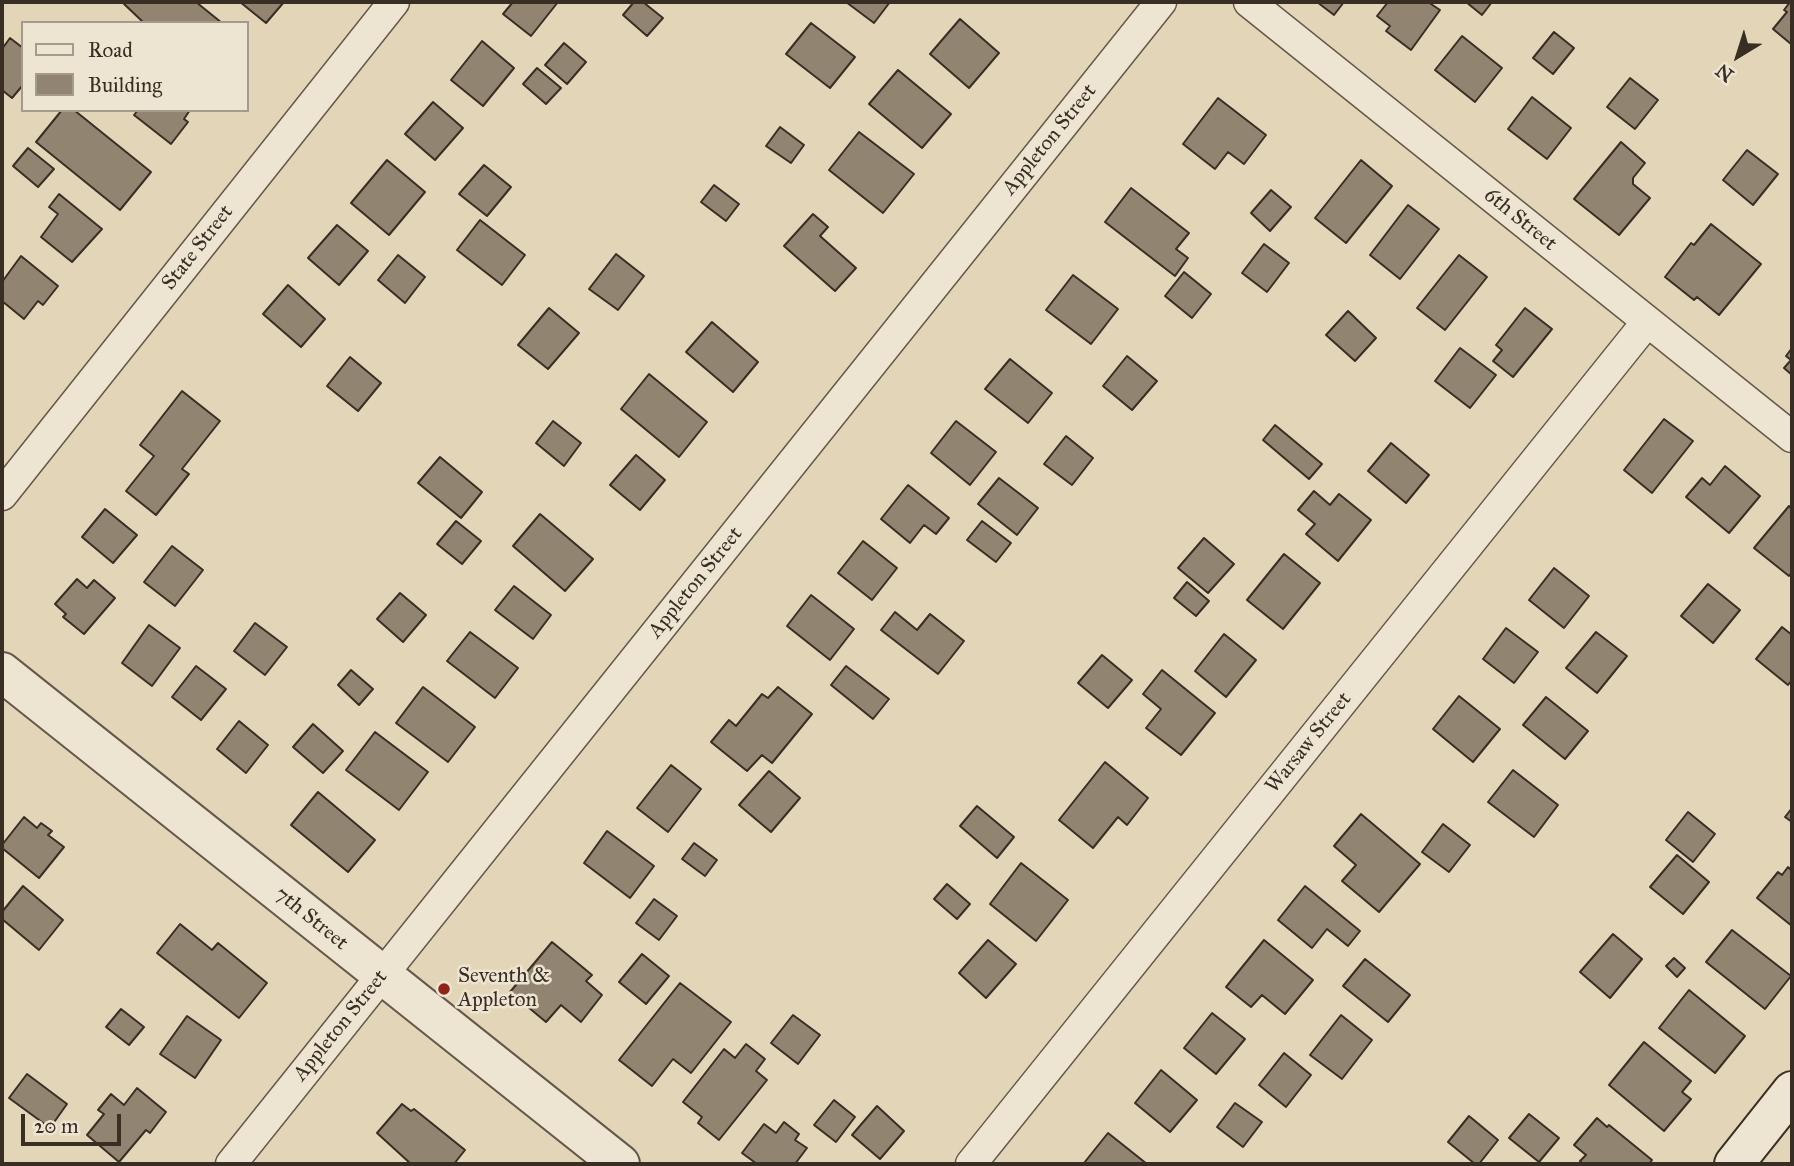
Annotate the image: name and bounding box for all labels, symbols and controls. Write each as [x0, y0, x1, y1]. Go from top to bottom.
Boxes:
legend [21, 21, 248, 112]
north arrow [1703, 21, 1773, 91]
text: Road [88, 37, 133, 63]
text: N [1711, 59, 1738, 87]
text: Building [88, 72, 162, 98]
street label: Appleton Street [998, 79, 1102, 201]
street label: 6th Street [1478, 183, 1562, 257]
street label: State Street [157, 200, 239, 296]
street label: Appleton Street [644, 522, 748, 644]
street label: Warsaw Street [1261, 687, 1357, 799]
street label: 7th Street [269, 882, 353, 956]
place label: Seventh & Appleton [458, 964, 550, 1014]
street label: Appleton Street [289, 965, 393, 1087]
marker: Seventh & Appleton [436, 981, 452, 997]
scale bar [24, 1100, 124, 1144]
text: 20 m [34, 1113, 79, 1139]

